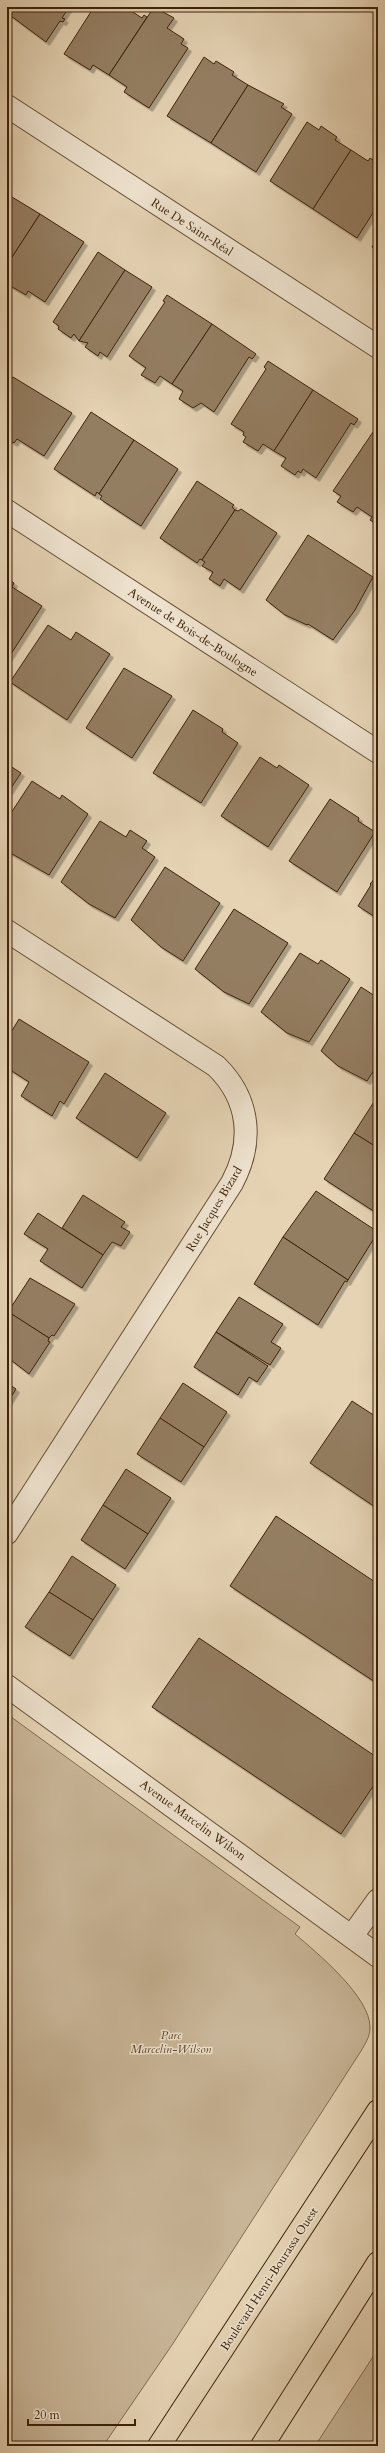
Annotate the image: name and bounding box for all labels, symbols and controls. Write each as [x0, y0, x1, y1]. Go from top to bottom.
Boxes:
street label: Rue De Saint-Réal [148, 195, 236, 259]
street label: Avenue de Bois-de-Boulogne [125, 584, 261, 680]
street label: Rue Jacques Bizard [182, 1163, 246, 1255]
street label: Avenue Marcelin Wilson [137, 1776, 249, 1864]
park label: Parc Marcelin-Wilson [131, 2027, 212, 2057]
street label: Boulevard Henri-Bourassa Ouest [217, 2204, 322, 2354]
scale bar [28, 2401, 135, 2427]
text: 20 m [34, 2407, 61, 2423]

